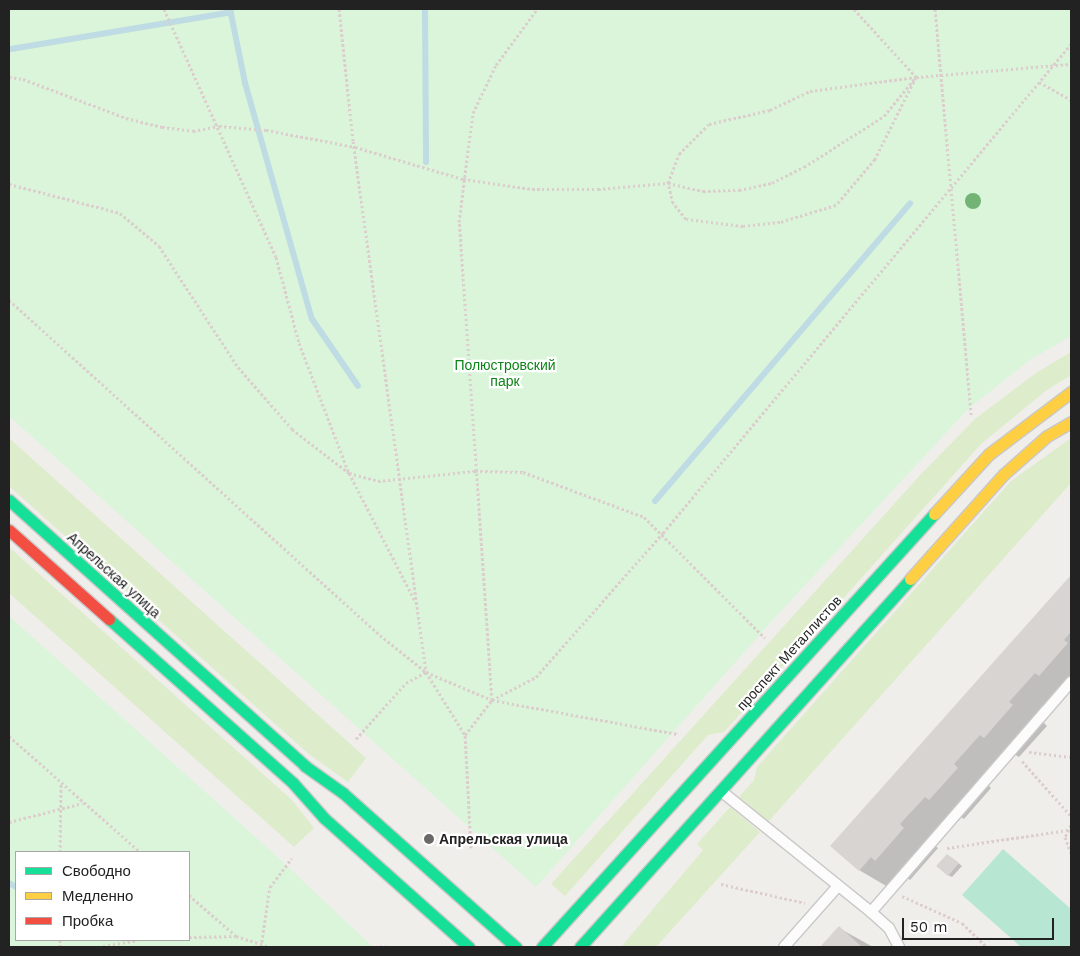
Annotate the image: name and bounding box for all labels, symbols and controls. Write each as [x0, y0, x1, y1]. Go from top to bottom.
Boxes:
park label: Полюстровский парк [454, 357, 556, 390]
street label: Апрельская улица [64, 529, 164, 621]
street label: проспект Металлистов [733, 592, 845, 714]
place label: Апрельская улица [439, 831, 568, 847]
marker: Апрельская улица [423, 833, 435, 845]
legend [15, 851, 190, 941]
text: Свободно [62, 862, 131, 880]
text: Медленно [62, 887, 133, 905]
scale bar [905, 908, 1058, 940]
text: Пробка [62, 912, 113, 930]
text: 50 m [910, 918, 947, 936]

